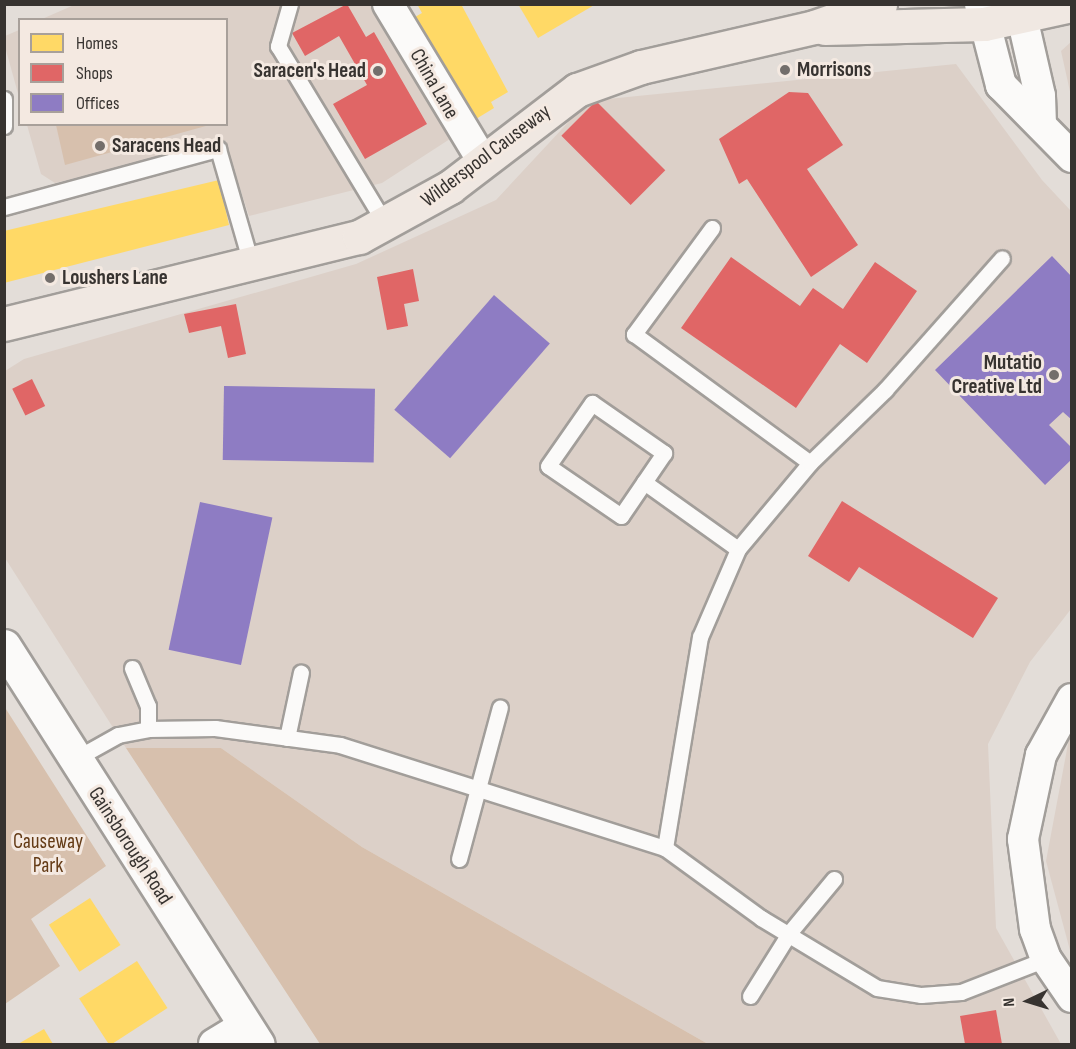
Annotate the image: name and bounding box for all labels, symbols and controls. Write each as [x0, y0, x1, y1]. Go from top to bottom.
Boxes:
legend [18, 18, 228, 126]
text: Homes [76, 33, 118, 54]
street label: China Lane [404, 44, 464, 124]
place label: Morrisons [797, 57, 871, 83]
place label: Saracen's Head [254, 58, 366, 84]
text: Shops [76, 63, 113, 84]
marker: Morrisons [778, 63, 792, 77]
marker: Saracen's Head [371, 64, 385, 78]
text: Offices [76, 93, 119, 114]
street label: Wilderspool Causeway [416, 99, 556, 213]
place label: Saracens Head [112, 133, 221, 159]
marker: Saracens Head [93, 139, 107, 153]
place label: Loushers Lane [62, 265, 168, 291]
marker: Loushers Lane [43, 271, 57, 285]
place label: Mutatio Creative Ltd [952, 350, 1042, 400]
marker: Mutatio Creative Ltd [1047, 368, 1061, 382]
street label: Gainsborough Road [83, 782, 177, 910]
park label: Causeway Park [13, 829, 83, 879]
north arrow [998, 971, 1058, 1031]
text: N [1000, 997, 1019, 1007]

